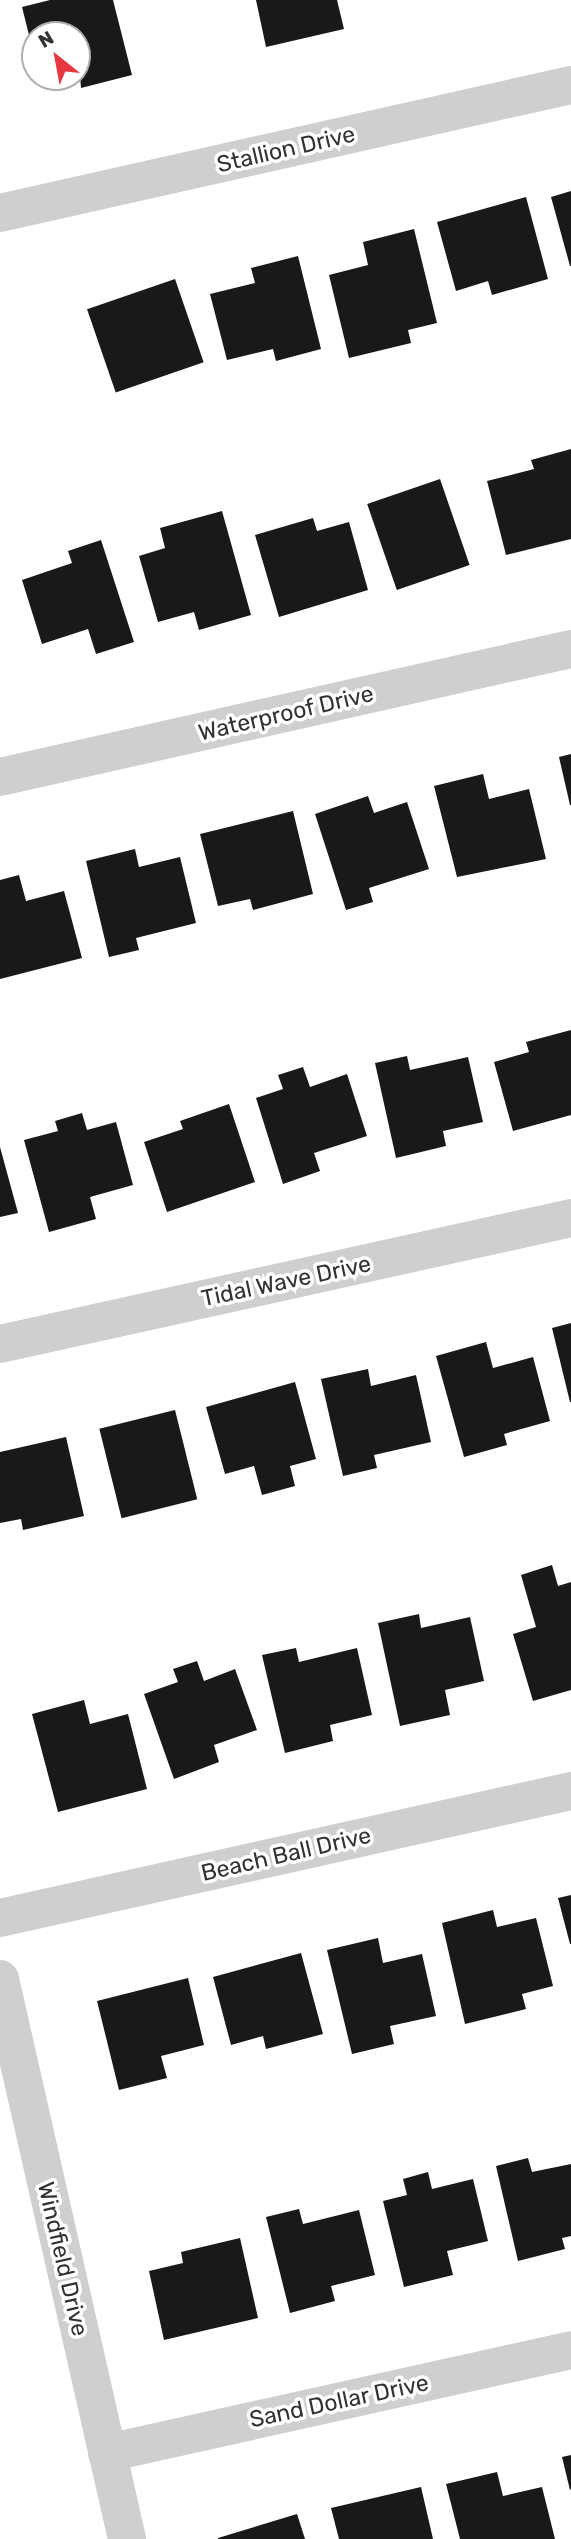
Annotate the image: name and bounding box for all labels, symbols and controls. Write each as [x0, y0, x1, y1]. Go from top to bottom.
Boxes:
north arrow [21, 21, 91, 91]
text: N [34, 26, 58, 53]
street label: Stallion Drive [214, 120, 358, 178]
street label: Waterproof Drive [195, 679, 377, 747]
street label: Tidal Wave Drive [199, 1250, 373, 1312]
street label: Beach Ball Drive [198, 1821, 374, 1887]
street label: Windfield Drive [32, 2179, 94, 2339]
street label: Sand Dollar Drive [247, 2368, 431, 2434]

